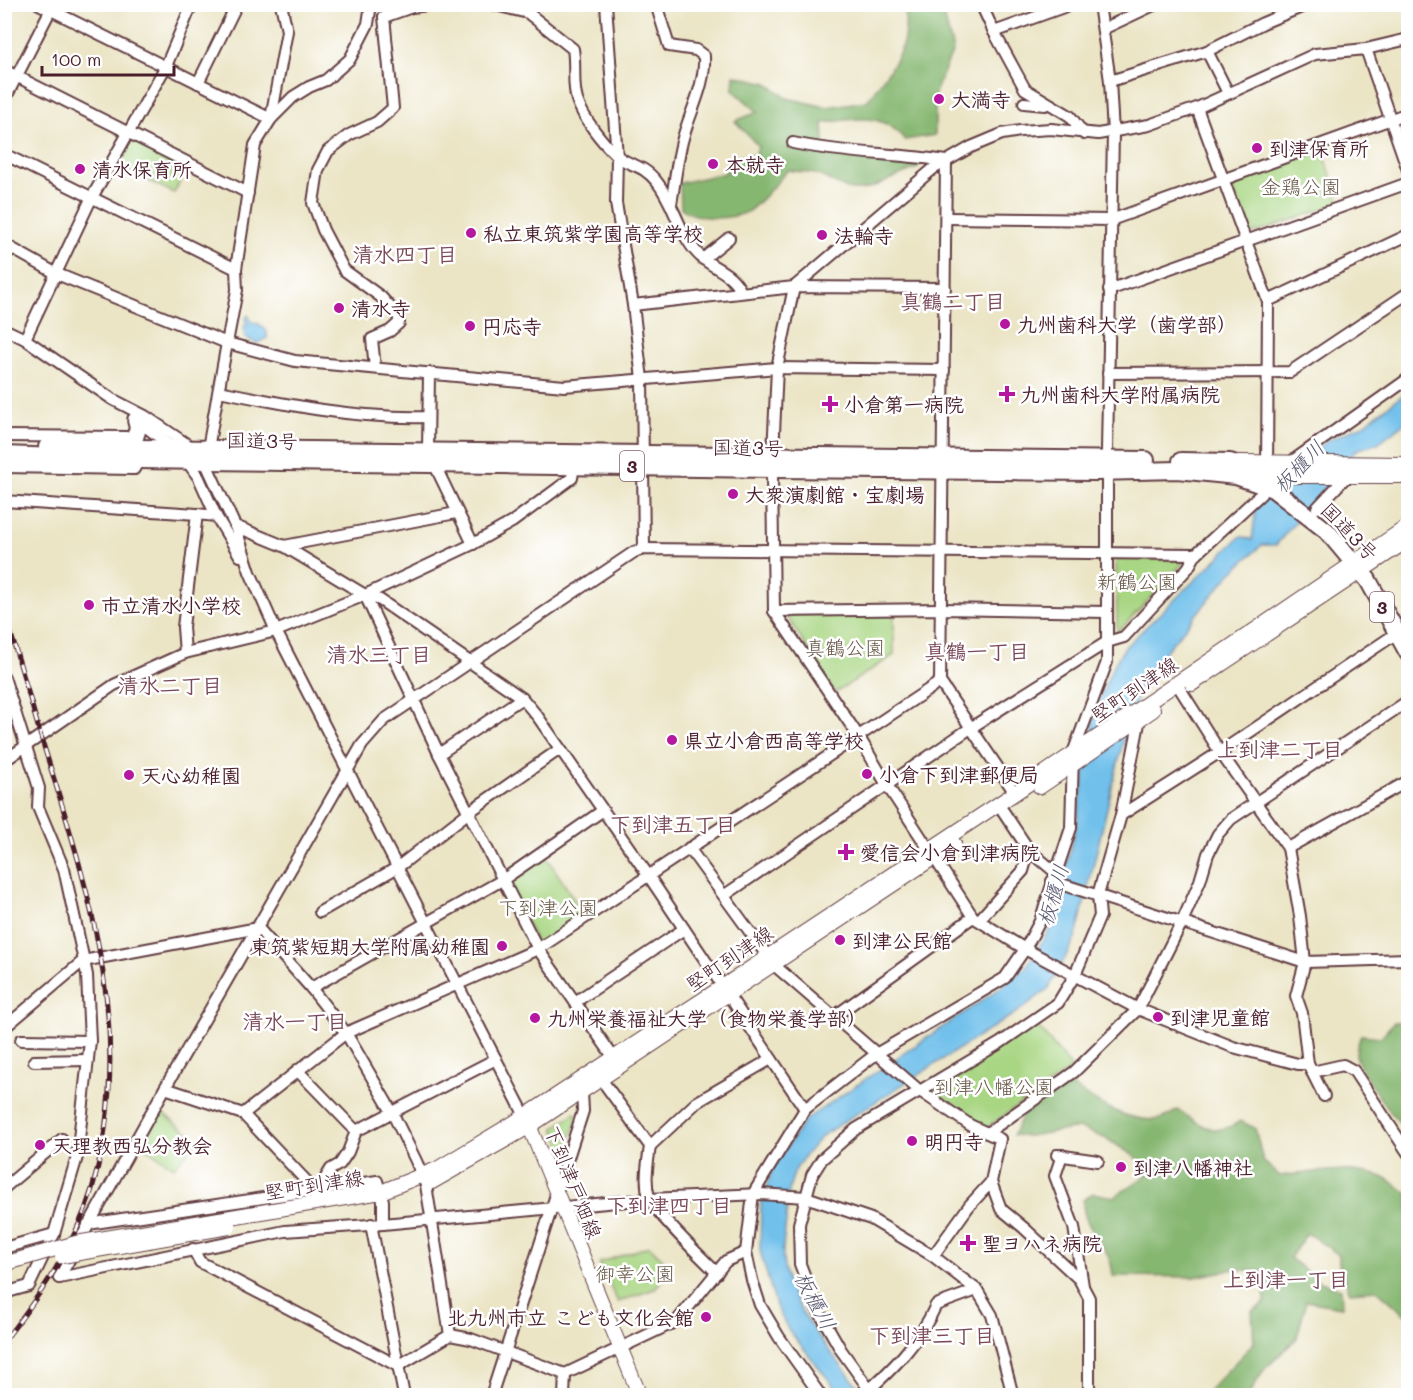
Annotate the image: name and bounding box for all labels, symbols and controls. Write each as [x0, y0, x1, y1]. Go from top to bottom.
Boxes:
scale bar [42, 39, 174, 77]
text: 100 m [51, 47, 101, 71]
place label: 大満寺 [951, 86, 1011, 112]
marker: 大満寺 [932, 92, 946, 106]
place label: 到津保育所 [1269, 135, 1369, 161]
marker: 到津保育所 [1250, 141, 1264, 155]
place label: 本就寺 [725, 151, 785, 177]
place label: 清水保育所 [92, 156, 192, 182]
marker: 本就寺 [706, 157, 720, 171]
marker: 清水保育所 [73, 162, 87, 176]
park label: 金鶏公園 [1261, 173, 1341, 199]
place label: 私立東筑紫学園高等学校 [483, 220, 703, 246]
place label: 法輪寺 [834, 222, 894, 248]
marker: 私立東筑紫学園高等学校 [464, 226, 478, 240]
marker: 法輪寺 [815, 228, 829, 242]
district label: 清水四丁目 [353, 240, 458, 267]
district label: 真鶴二丁目 [901, 287, 1006, 314]
place label: 清水寺 [351, 295, 411, 321]
marker: 清水寺 [332, 301, 346, 315]
place label: 九州歯科大学（歯学部） [1017, 311, 1237, 337]
place label: 円応寺 [482, 313, 542, 339]
marker: 九州歯科大学（歯学部） [998, 317, 1012, 331]
marker: 円応寺 [463, 319, 477, 333]
place label: 九州歯科大学附属病院 [1020, 381, 1220, 407]
marker: 九州歯科大学附属病院 [998, 385, 1016, 403]
place label: 小倉第一病院 [844, 391, 964, 417]
marker: 小倉第一病院 [821, 395, 839, 413]
street label: 国道3号 [226, 426, 298, 454]
street label: 国道3号 [712, 433, 784, 461]
water label: 板櫃川 [1266, 434, 1330, 498]
road number: 3 [620, 451, 644, 481]
place label: 大衆演劇館・宝劇場 [745, 481, 925, 507]
marker: 大衆演劇館・宝劇場 [726, 487, 740, 501]
street label: 国道3号 [1316, 496, 1384, 566]
park label: 新鶴公園 [1097, 568, 1177, 594]
place label: 市立清水小学校 [101, 592, 241, 618]
road number: 3 [1370, 592, 1394, 622]
marker: 市立清水小学校 [82, 598, 96, 612]
park label: 真鶴公園 [805, 634, 885, 660]
district label: 真鶴一丁目 [925, 637, 1030, 664]
district label: 清水三丁目 [327, 640, 432, 667]
street label: 堅町到津線 [1085, 650, 1183, 728]
district label: 清水二丁目 [118, 671, 223, 698]
place label: 県立小倉西高等学校 [684, 727, 864, 753]
marker: 県立小倉西高等学校 [665, 733, 679, 747]
district label: 上到津二丁目 [1217, 735, 1343, 762]
place label: 小倉下到津郵便局 [879, 761, 1039, 787]
place label: 天心幼稚園 [141, 762, 241, 788]
marker: 小倉下到津郵便局 [860, 767, 874, 781]
marker: 天心幼稚園 [122, 768, 136, 782]
district label: 下到津五丁目 [610, 810, 736, 837]
place label: 愛信会小倉到津病院 [860, 839, 1040, 865]
marker: 愛信会小倉到津病院 [837, 843, 855, 861]
water label: 板櫃川 [1030, 861, 1074, 929]
park label: 下到津公園 [498, 894, 598, 920]
street label: 堅町到津線 [680, 919, 778, 997]
place label: 到津公民館 [852, 927, 952, 953]
place label: 東筑紫短期大学附属幼稚園 [250, 933, 490, 959]
marker: 到津公民館 [833, 933, 847, 947]
marker: 東筑紫短期大学附属幼稚園 [495, 939, 509, 953]
place label: 到津児童館 [1170, 1004, 1270, 1030]
place label: 九州栄養福祉大学（食物栄養学部） [547, 1005, 867, 1031]
district label: 清水一丁目 [243, 1007, 348, 1034]
marker: 到津児童館 [1151, 1010, 1165, 1024]
marker: 九州栄養福祉大学（食物栄養学部） [528, 1011, 542, 1025]
park label: 到津八幡公園 [934, 1073, 1054, 1099]
street label: 下到津戸畑線 [539, 1121, 609, 1243]
place label: 明円寺 [924, 1128, 984, 1154]
place label: 天理教西弘分教会 [52, 1132, 212, 1158]
marker: 明円寺 [905, 1134, 919, 1148]
marker: 天理教西弘分教会 [33, 1138, 47, 1152]
place label: 到津八幡神社 [1133, 1154, 1253, 1180]
marker: 到津八幡神社 [1114, 1160, 1128, 1174]
street label: 堅町到津線 [263, 1163, 365, 1205]
district label: 下到津四丁目 [606, 1191, 732, 1218]
place label: 聖ヨハネ病院 [982, 1230, 1102, 1256]
marker: 聖ヨハネ病院 [959, 1234, 977, 1252]
park label: 御幸公園 [595, 1260, 675, 1286]
district label: 上到津一丁目 [1223, 1265, 1349, 1292]
water label: 板櫃川 [789, 1266, 843, 1334]
place label: 北九州市立 こども文化会館 [447, 1304, 694, 1330]
marker: 北九州市立 こども文化会館 [699, 1310, 713, 1324]
district label: 下到津三丁目 [869, 1321, 995, 1348]

